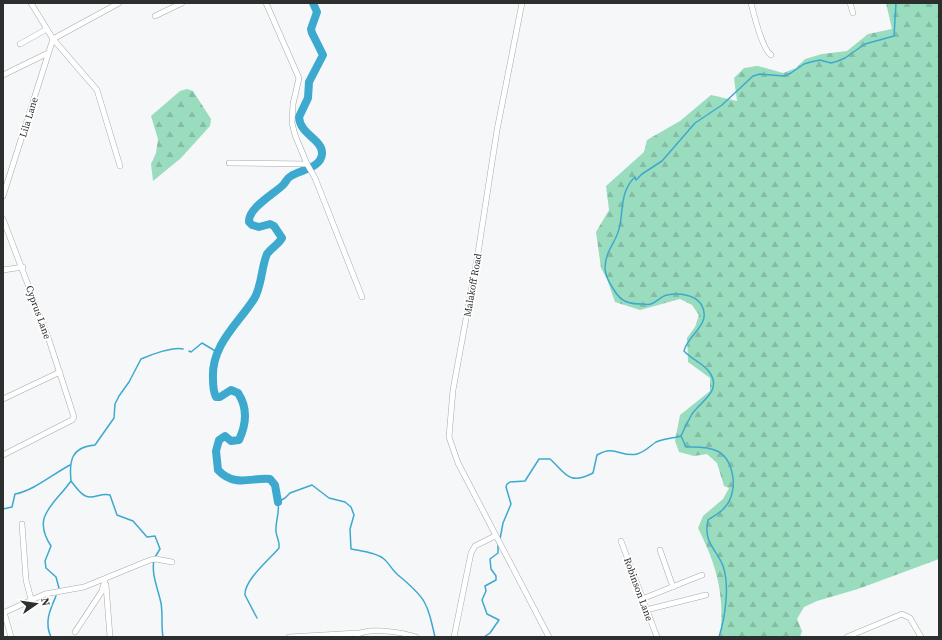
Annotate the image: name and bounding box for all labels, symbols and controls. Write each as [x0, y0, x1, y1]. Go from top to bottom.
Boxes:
street label: Lila Lane [16, 95, 41, 139]
street label: Malakoff Road [461, 252, 485, 318]
street label: Cyprus Lane [23, 284, 54, 341]
street label: Robinson Lane [621, 555, 656, 623]
north arrow [16, 584, 56, 624]
text: N [37, 596, 53, 607]

